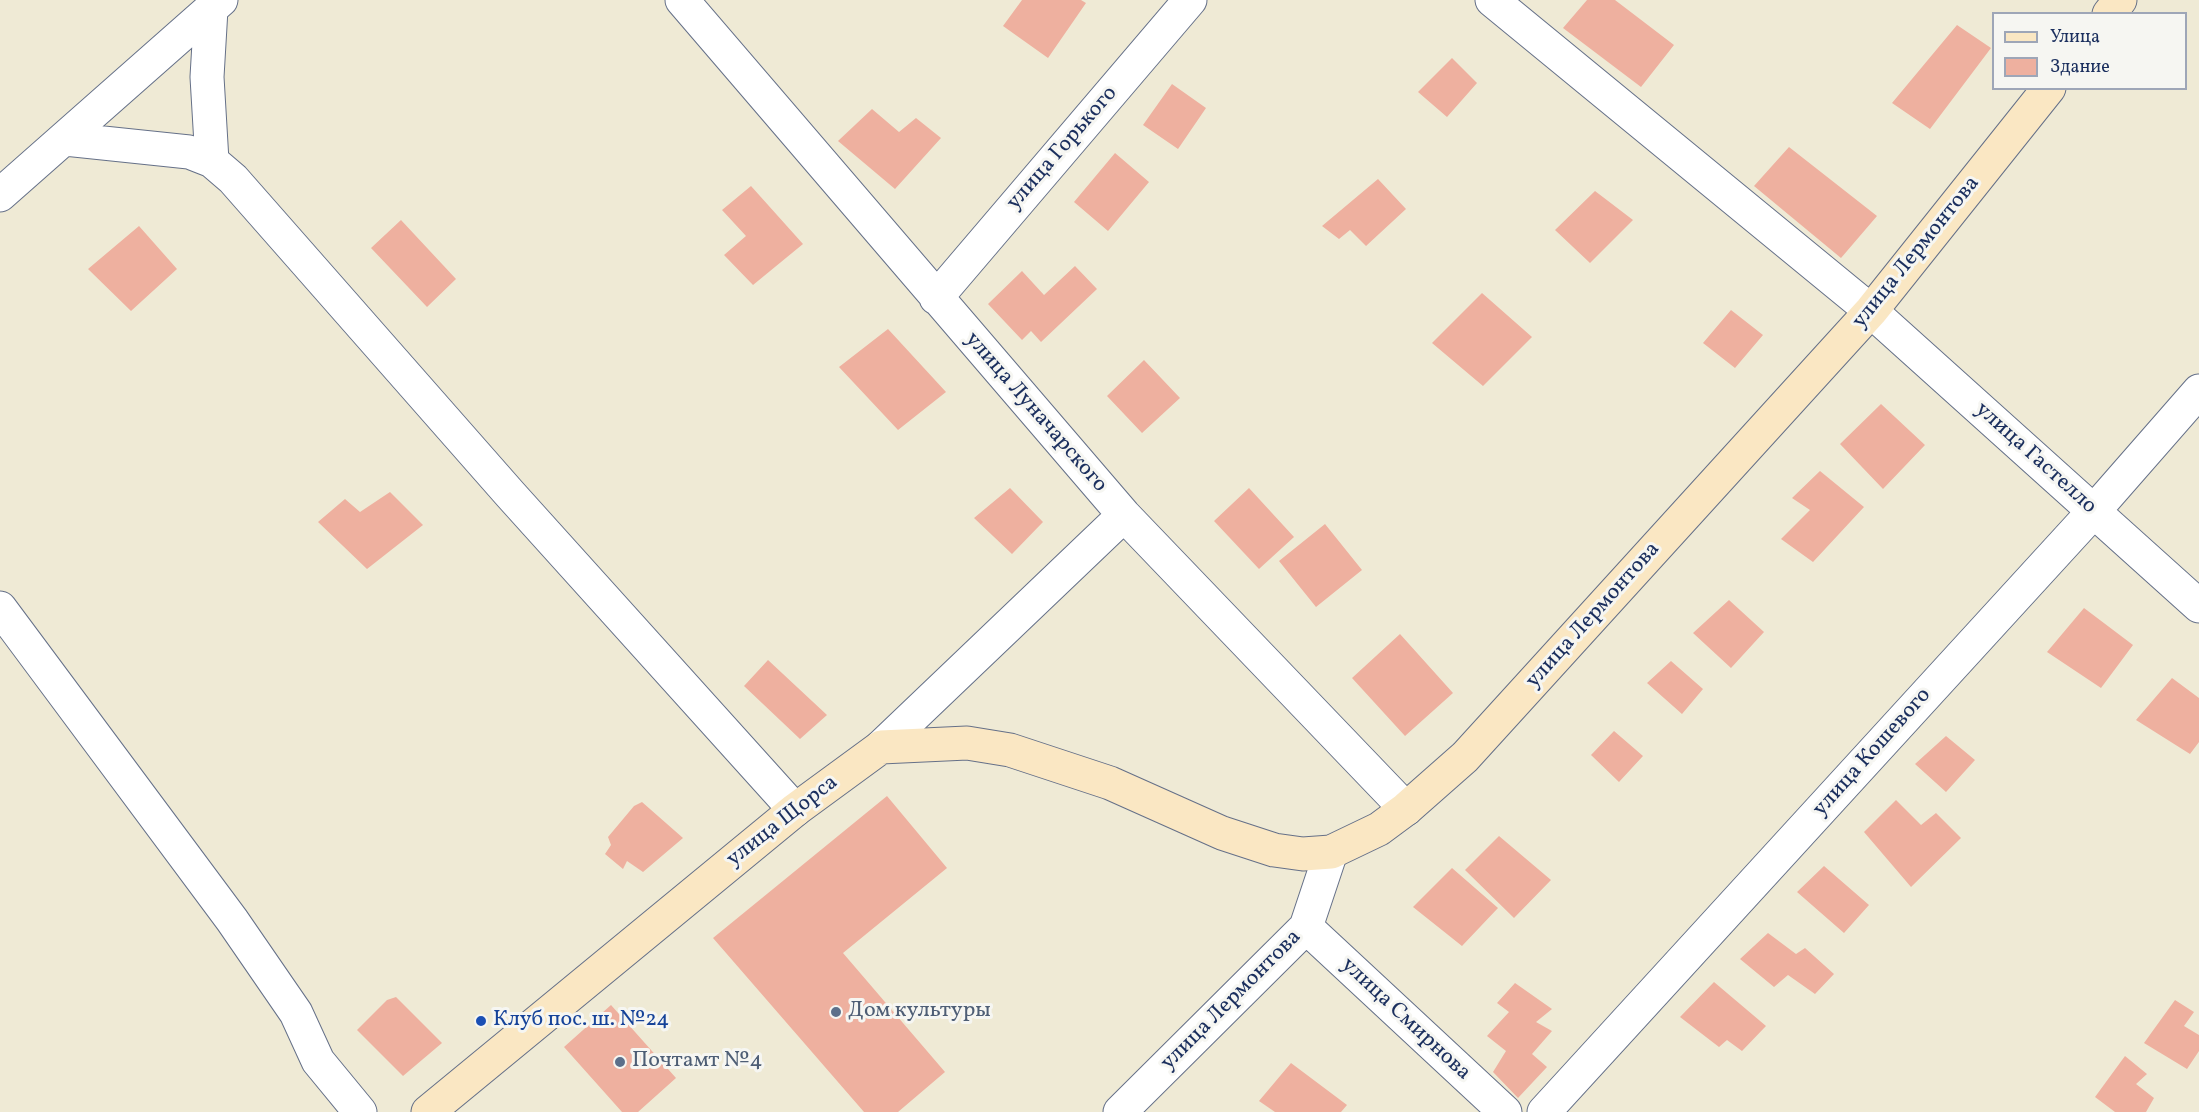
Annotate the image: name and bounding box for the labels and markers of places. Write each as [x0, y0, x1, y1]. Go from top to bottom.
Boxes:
place label: Дом культуры [848, 999, 991, 1025]
marker: Дом культуры [829, 1005, 843, 1019]
place label: Клуб пос. ш. №24 [493, 1008, 669, 1034]
marker: Клуб пос. ш. №24 [474, 1014, 488, 1028]
place label: Почтамт №4 [632, 1049, 763, 1075]
marker: Почтамт №4 [613, 1055, 627, 1069]

